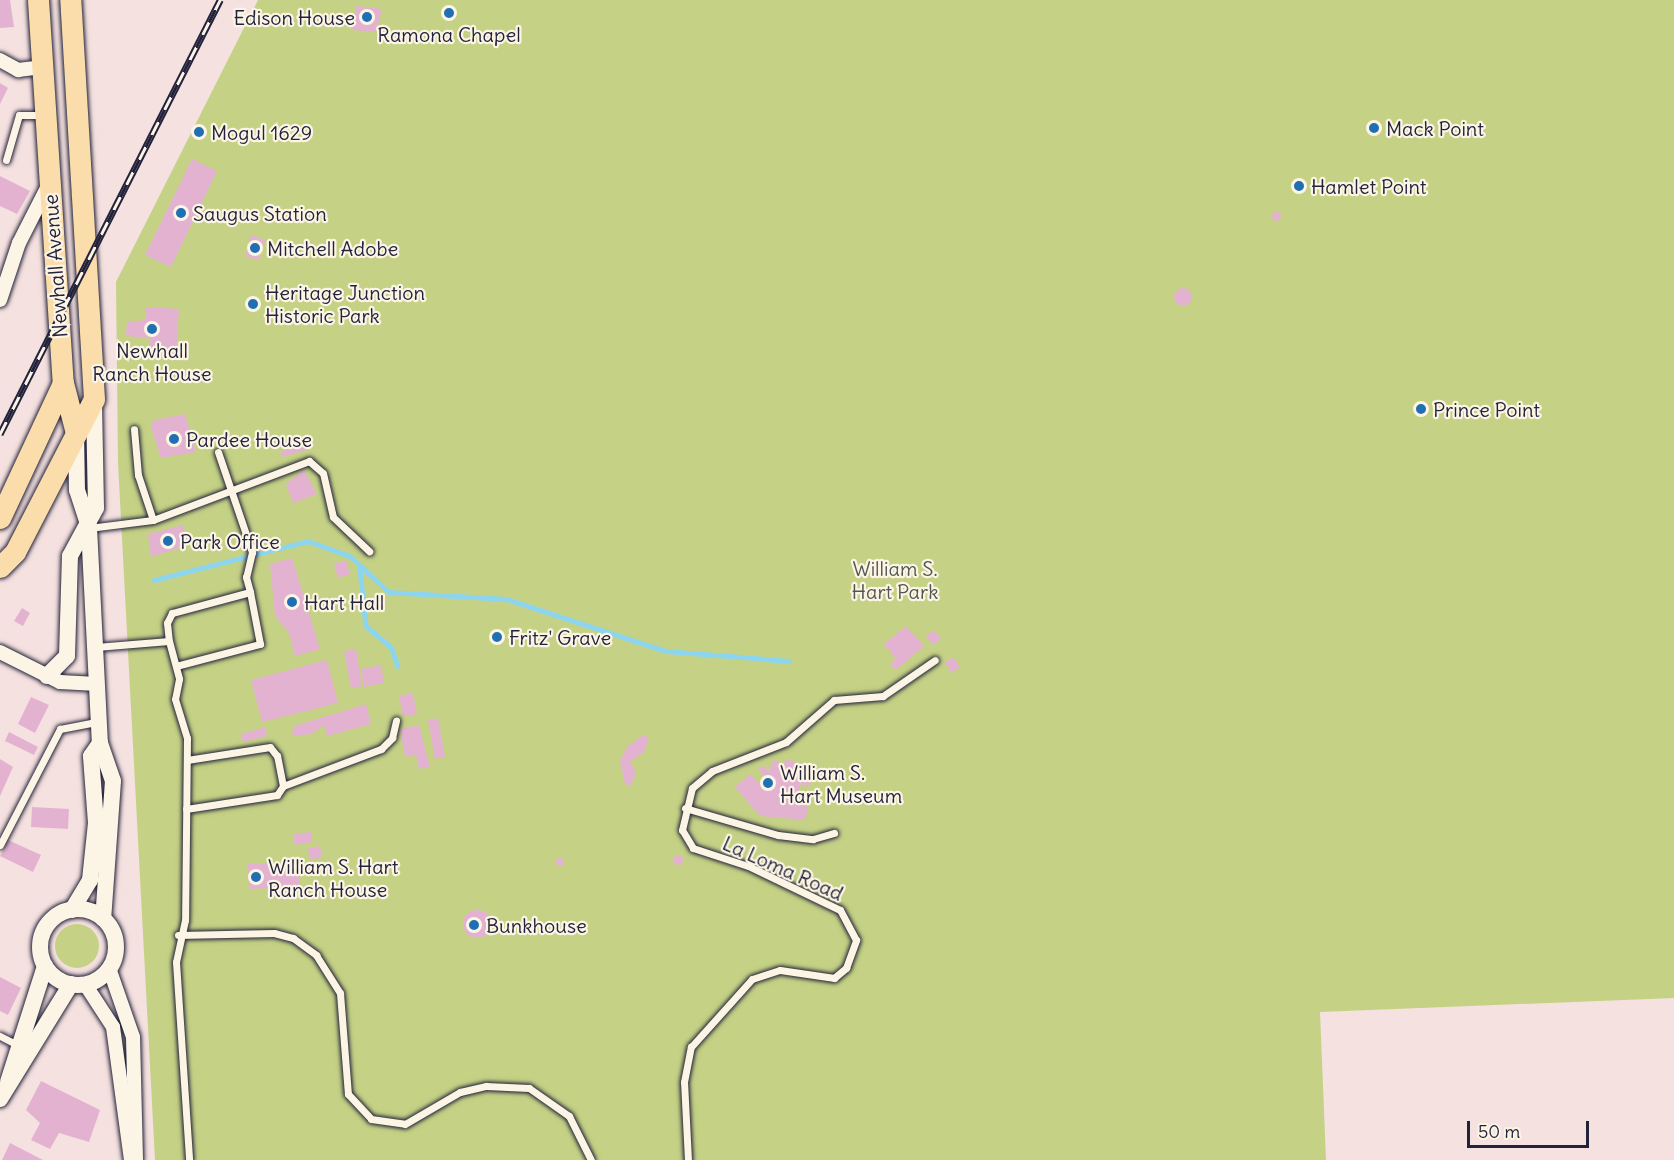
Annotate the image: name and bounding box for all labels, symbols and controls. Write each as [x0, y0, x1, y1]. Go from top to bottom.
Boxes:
place label: Edison House [233, 5, 355, 29]
marker: Ramona Chapel [442, 6, 456, 20]
marker: Edison House [360, 10, 374, 24]
place label: Ramona Chapel [377, 22, 521, 46]
place label: Mack Point [1386, 116, 1484, 140]
place label: Mogul 1629 [211, 120, 312, 144]
marker: Mack Point [1367, 121, 1381, 135]
marker: Mogul 1629 [192, 125, 206, 139]
place label: Hamlet Point [1311, 174, 1427, 198]
marker: Hamlet Point [1292, 179, 1306, 193]
street label: Newhall Avenue [38, 193, 72, 339]
place label: Saugus Station [193, 201, 327, 225]
marker: Saugus Station [174, 206, 188, 220]
place label: Mitchell Adobe [267, 236, 398, 260]
marker: Mitchell Adobe [248, 241, 262, 255]
place label: Heritage Junction Historic Park [265, 280, 425, 327]
marker: Heritage Junction Historic Park [246, 297, 260, 311]
marker: Newhall Ranch House [145, 322, 159, 336]
place label: Newhall Ranch House [92, 338, 212, 385]
place label: Prince Point [1433, 397, 1540, 421]
marker: Prince Point [1414, 402, 1428, 416]
place label: Pardee House [186, 427, 312, 451]
marker: Pardee House [167, 432, 181, 446]
place label: Park Office [180, 529, 280, 553]
marker: Park Office [161, 534, 175, 548]
park label: William S. Hart Park [852, 556, 938, 603]
place label: Hart Hall [304, 590, 384, 614]
marker: Hart Hall [285, 595, 299, 609]
place label: Fritz' Grave [509, 625, 611, 649]
marker: Fritz' Grave [490, 630, 504, 644]
place label: William S. Hart Museum [780, 760, 902, 807]
marker: William S. Hart Museum [761, 776, 775, 790]
street label: La Loma Road [719, 831, 847, 905]
place label: William S. Hart Ranch House [268, 854, 399, 901]
marker: William S. Hart Ranch House [249, 870, 263, 884]
place label: Bunkhouse [486, 913, 587, 937]
marker: Bunkhouse [467, 918, 481, 932]
scale bar [1470, 1109, 1592, 1147]
text: 50 m [1478, 1120, 1520, 1143]

